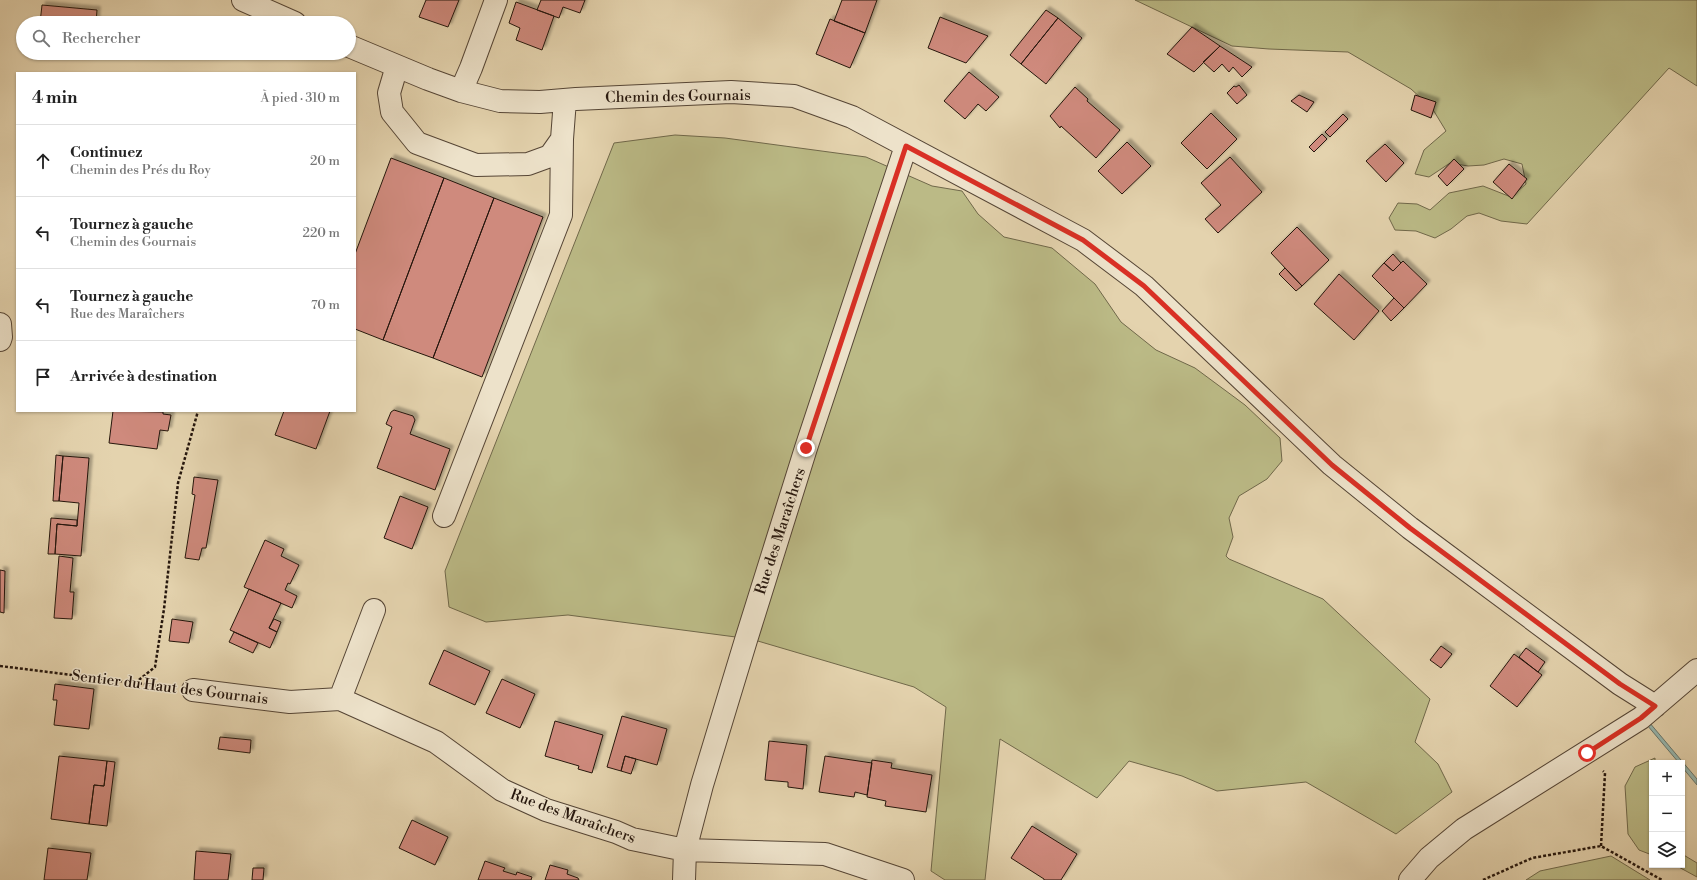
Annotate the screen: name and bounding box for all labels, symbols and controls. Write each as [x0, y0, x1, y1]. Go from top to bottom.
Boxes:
search box [16, 16, 356, 60]
icon: search [30, 27, 52, 49]
text: Rechercher [62, 29, 141, 48]
street label: Chemin des Gournais [605, 86, 751, 107]
text: 4 min [32, 87, 77, 109]
text: À pied · 310 m [260, 90, 340, 106]
text: Continuez [70, 143, 142, 162]
icon: ahead [32, 150, 54, 172]
text: 20 m [310, 153, 340, 169]
text: Chemin des Prés du Roy [70, 162, 211, 178]
text: Tournez à gauche [70, 215, 193, 234]
icon: left [32, 222, 54, 244]
text: 220 m [302, 225, 340, 241]
text: Chemin des Gournais [70, 234, 196, 250]
text: Tournez à gauche [70, 287, 193, 306]
icon: left [32, 294, 54, 316]
text: 70 m [311, 297, 340, 313]
text: Rue des Maraîchers [70, 306, 185, 322]
icon: arrive [32, 366, 54, 388]
text: Arrivée à destination [70, 367, 217, 386]
route end [797, 439, 815, 457]
street label: Rue des Maraîchers [751, 465, 810, 597]
street label: Sentier du Haut des Gournais [71, 666, 269, 709]
route start [1578, 744, 1596, 762]
map controls [1649, 760, 1685, 868]
button: + [1649, 760, 1685, 796]
street label: Rue des Maraîchers [507, 785, 638, 848]
button: − [1649, 796, 1685, 832]
button: layers [1649, 832, 1685, 868]

